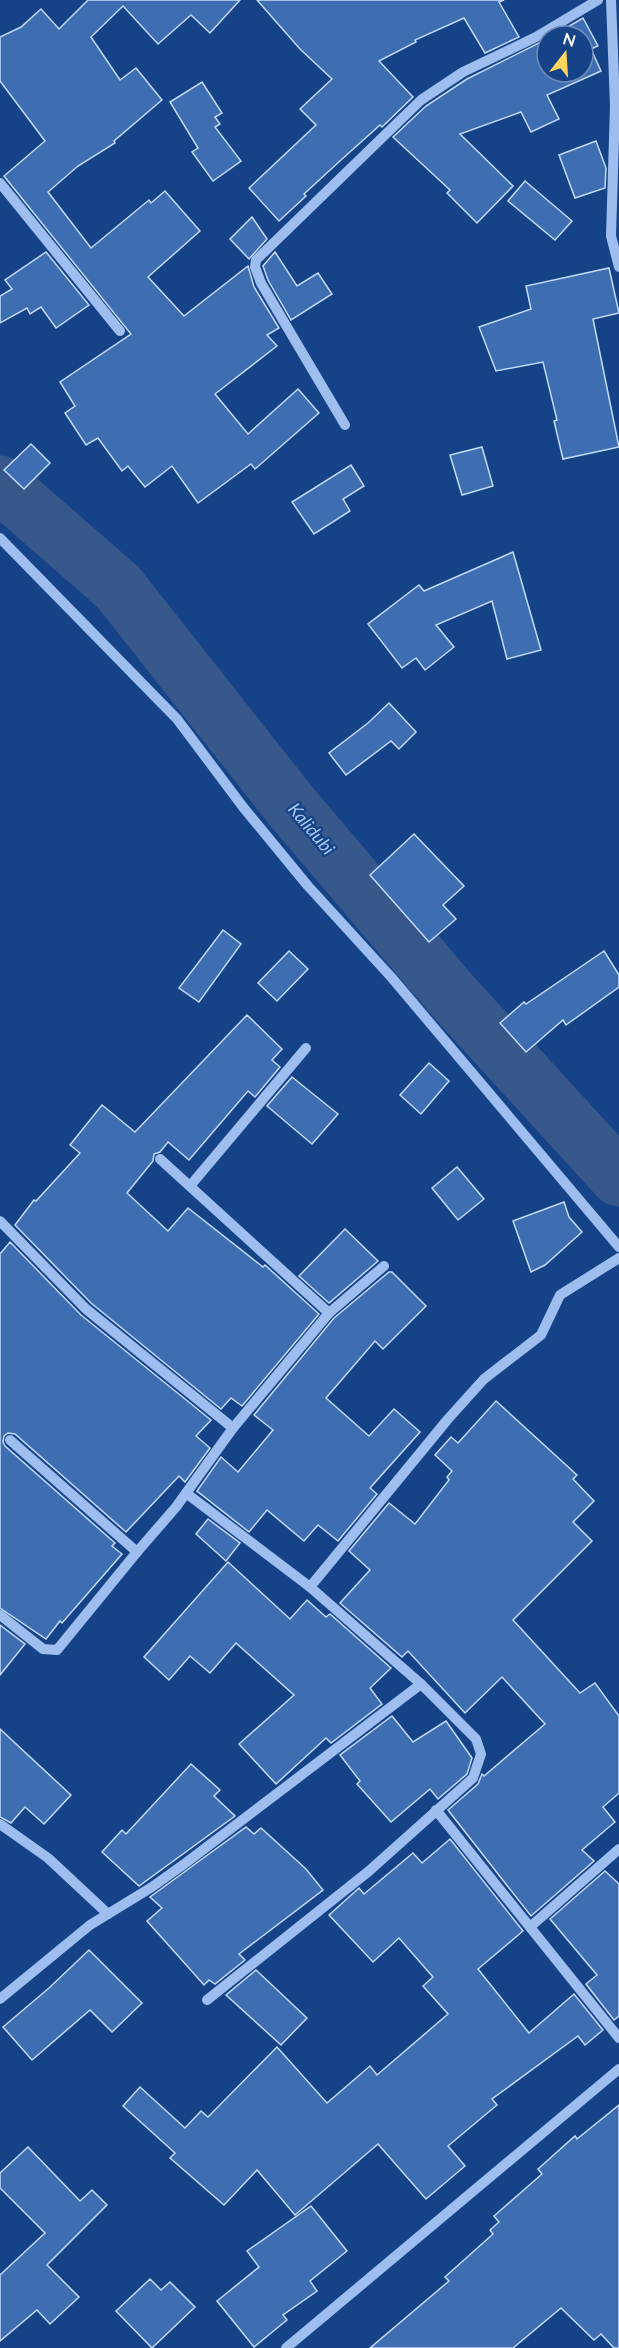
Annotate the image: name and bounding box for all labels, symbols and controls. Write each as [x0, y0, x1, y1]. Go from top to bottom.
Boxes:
north arrow [535, 24, 595, 84]
text: N [561, 28, 578, 50]
water label: Kalidubi [284, 798, 340, 859]

